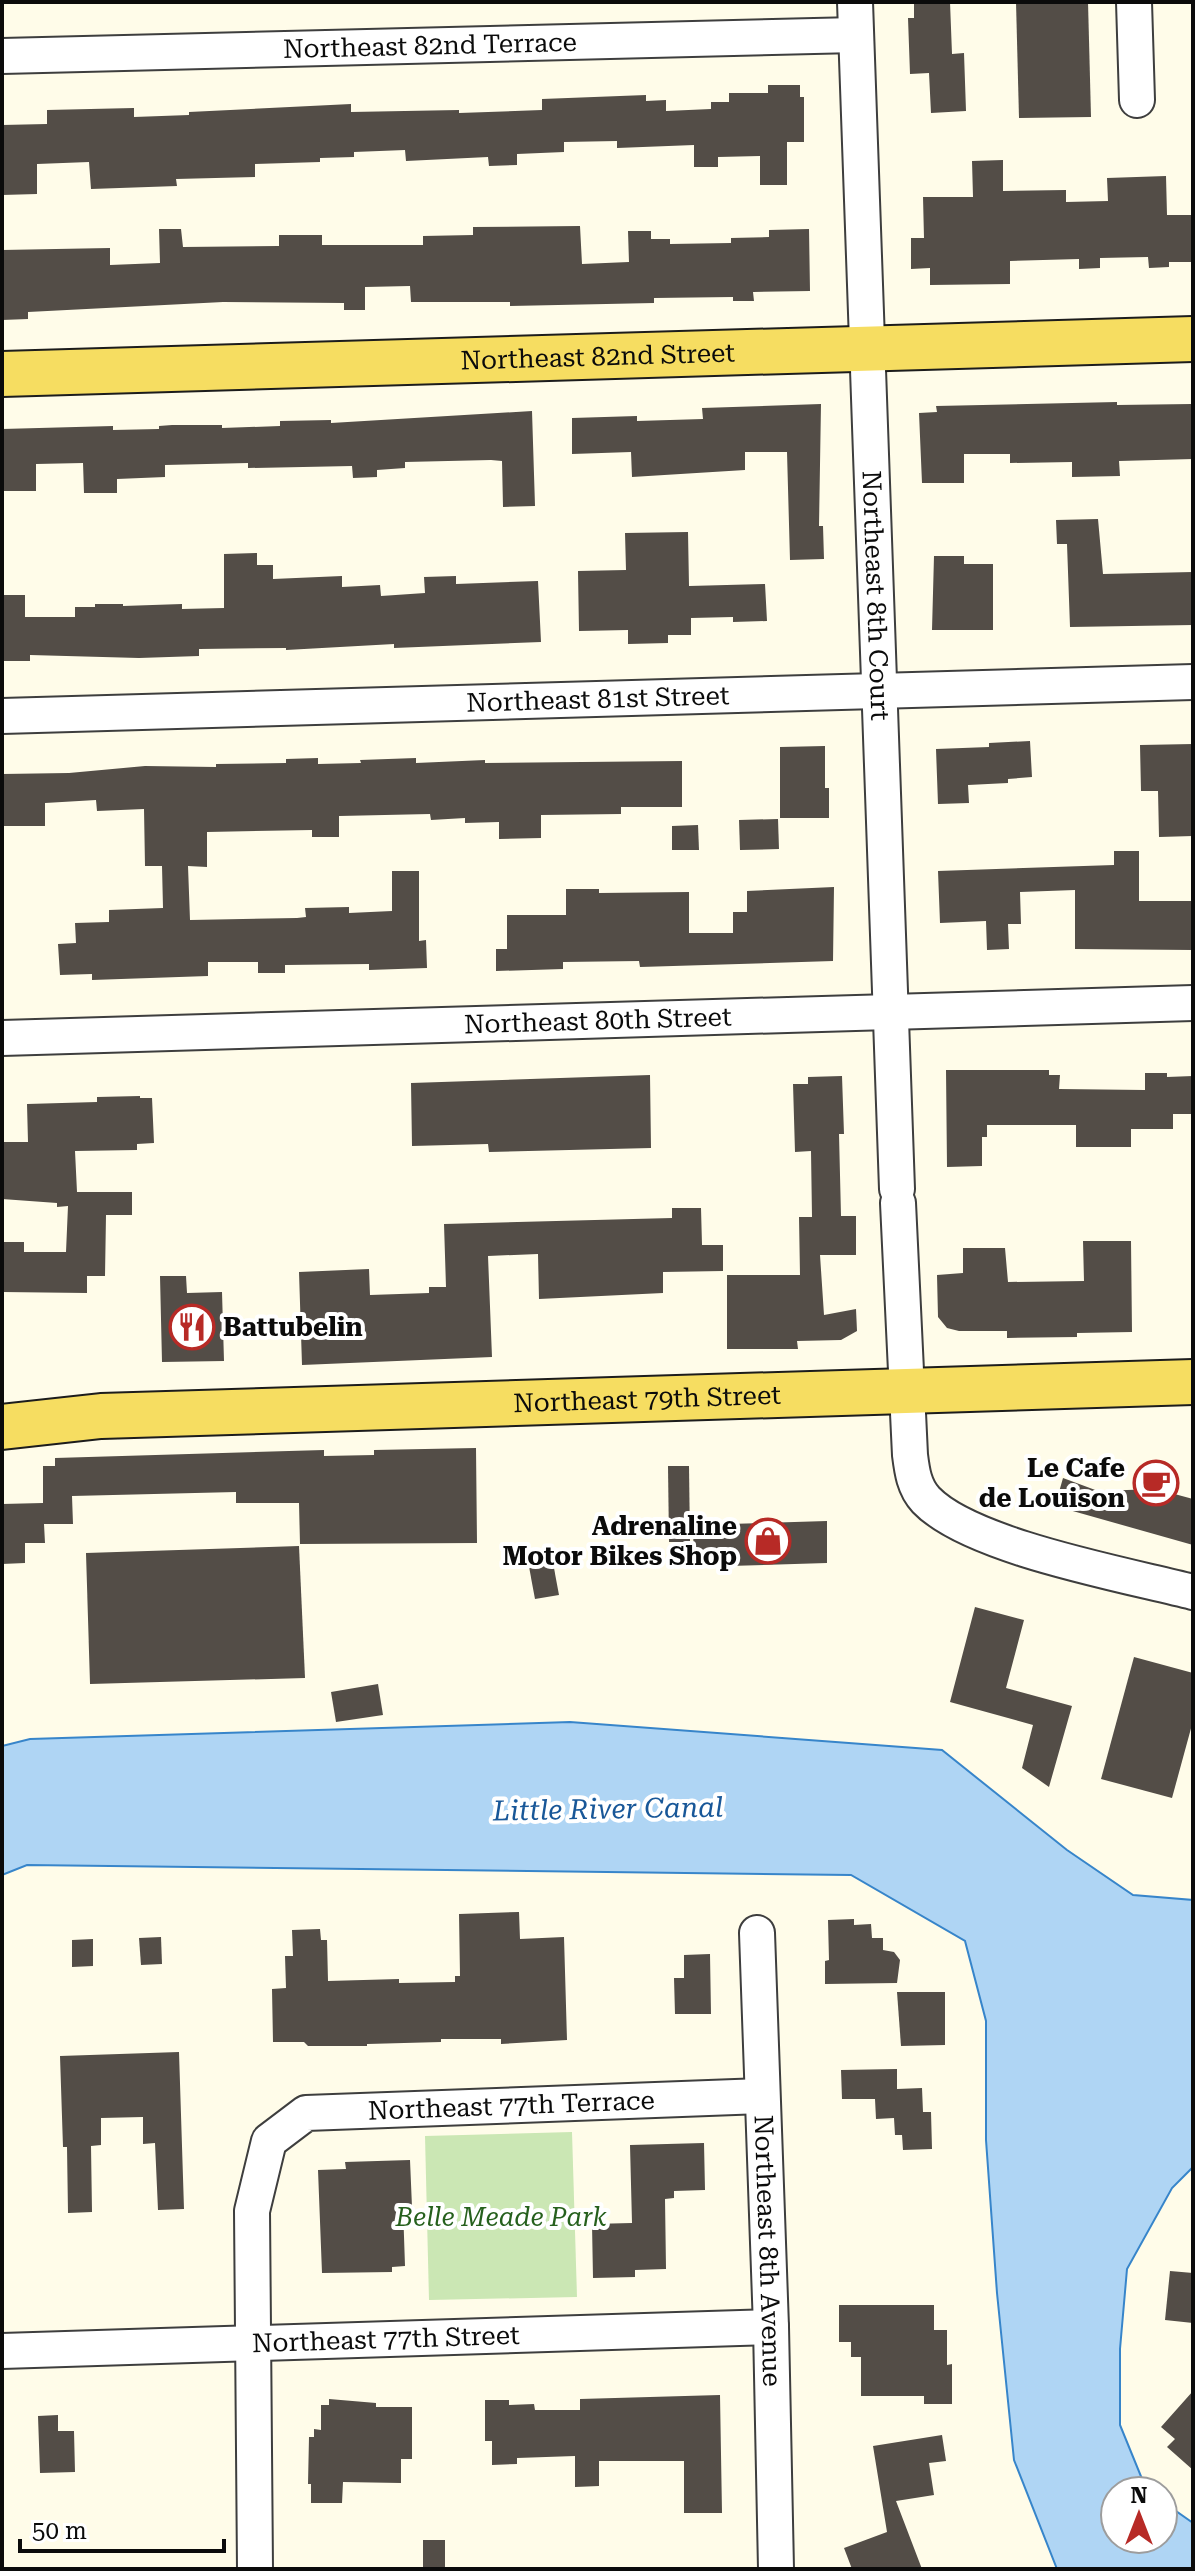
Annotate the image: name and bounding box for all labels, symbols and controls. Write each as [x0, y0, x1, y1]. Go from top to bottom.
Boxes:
street label: Northeast 82nd Terrace [283, 27, 577, 64]
street label: Northeast 82nd Street [460, 337, 736, 376]
street label: Northeast 8th Court [857, 470, 895, 722]
street label: Northeast 81st Street [466, 680, 730, 718]
street label: Northeast 80th Street [463, 1002, 732, 1039]
restaurant icon: Battubelin [168, 1303, 216, 1351]
place label: Battubelin [223, 1312, 363, 1342]
street label: Northeast 79th Street [513, 1380, 782, 1418]
place label: Le Cafe de Louison [979, 1453, 1125, 1513]
cafe icon: Le Cafe de Louison [1132, 1459, 1180, 1507]
place label: Adrenaline Motor Bikes Shop [502, 1511, 737, 1571]
shop icon: Adrenaline Motor Bikes Shop [744, 1517, 792, 1565]
water label: Little River Canal [491, 1790, 724, 1828]
street label: Northeast 77th Terrace [367, 2085, 655, 2126]
street label: Northeast 8th Avenue [748, 2114, 787, 2387]
park label: Belle Meade Park [395, 2202, 607, 2232]
street label: Northeast 77th Street [252, 2320, 520, 2358]
north arrow [1099, 2475, 1179, 2555]
text: N [1131, 2483, 1148, 2508]
scale bar [20, 2503, 224, 2553]
text: 50 m [32, 2517, 87, 2545]

